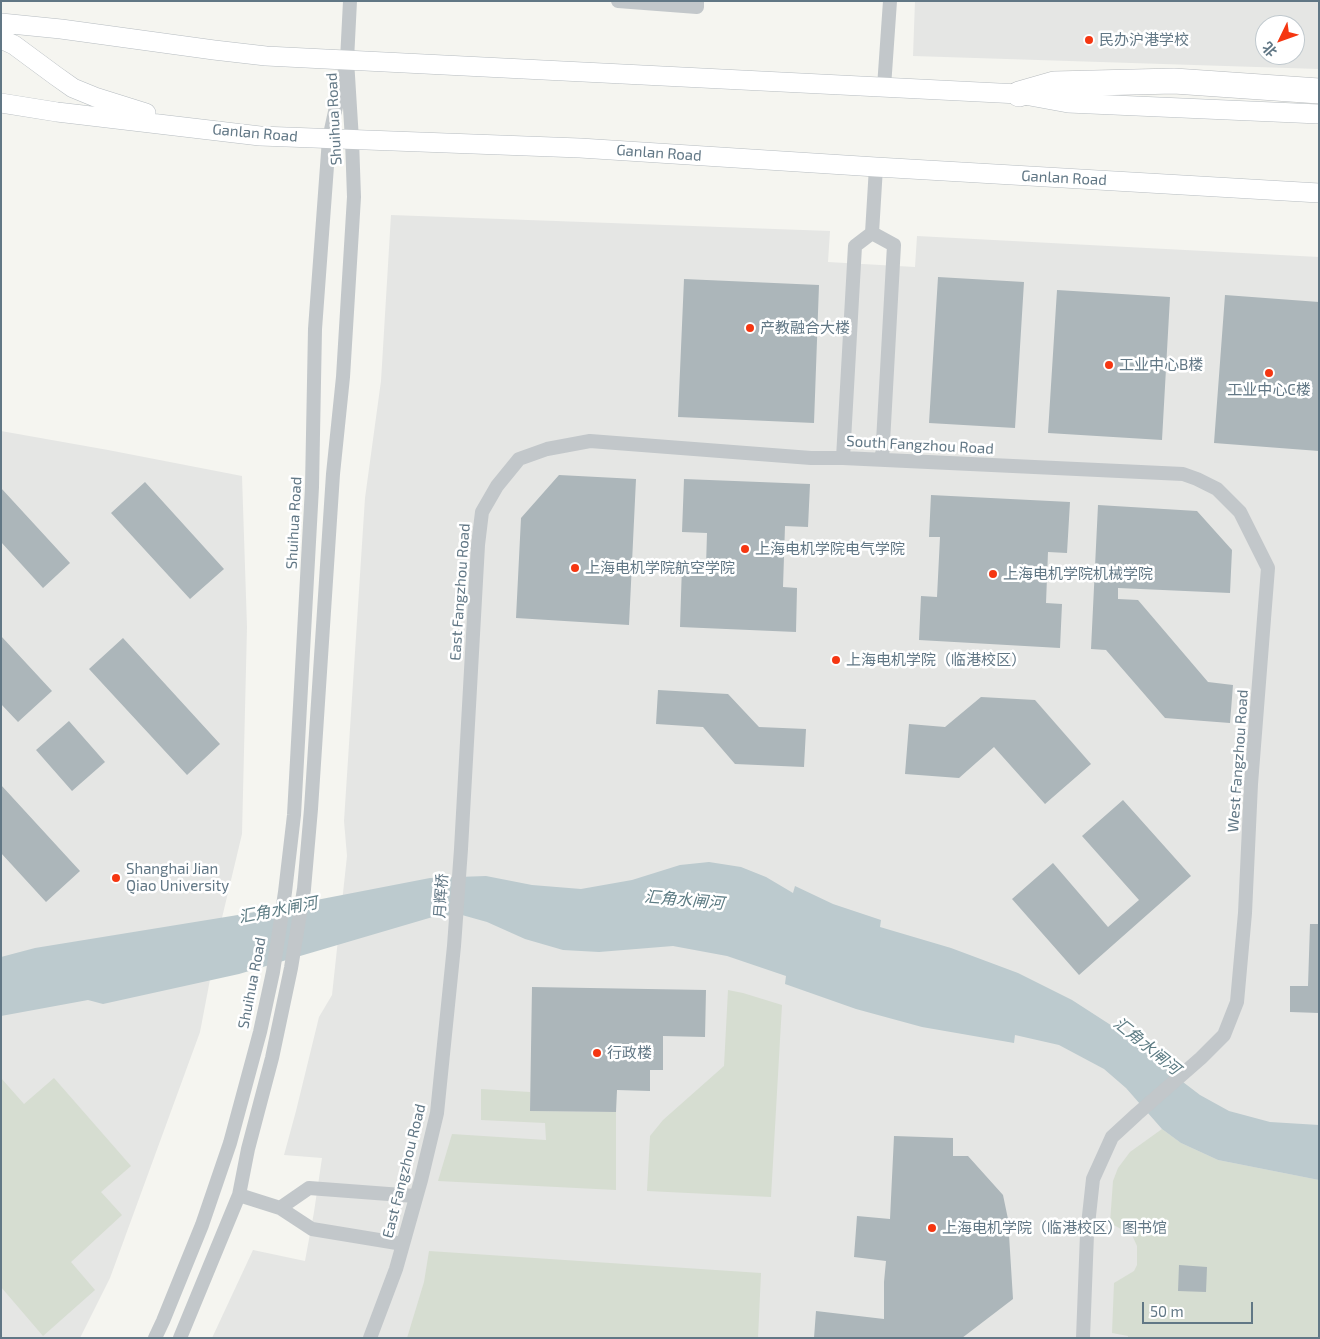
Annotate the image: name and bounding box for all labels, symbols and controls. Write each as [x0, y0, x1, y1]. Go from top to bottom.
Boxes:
north arrow [1255, 15, 1305, 65]
place label: 民办沪港学校 [1099, 31, 1189, 49]
marker: 民办沪港学校 [1083, 34, 1095, 46]
text: 北 [1258, 39, 1280, 61]
street label: Shuihua Road [323, 72, 345, 166]
street label: Ganlan Road [212, 120, 298, 146]
street label: Ganlan Road [616, 141, 702, 165]
street label: Ganlan Road [1021, 167, 1107, 189]
place label: 产教融合大楼 [760, 319, 850, 337]
marker: 产教融合大楼 [744, 322, 756, 334]
place label: 工业中心B楼 [1119, 356, 1203, 374]
marker: 工业中心B楼 [1103, 359, 1115, 371]
marker: 工业中心C楼 [1263, 367, 1275, 379]
place label: 工业中心C楼 [1227, 381, 1311, 399]
street label: South Fangzhou Road [846, 432, 994, 458]
street label: Shuihua Road [283, 476, 305, 570]
street label: East Fangzhou Road [446, 523, 474, 661]
place label: 上海电机学院电气学院 [755, 540, 905, 558]
marker: 上海电机学院电气学院 [739, 543, 751, 555]
place label: 上海电机学院航空学院 [585, 559, 735, 577]
marker: 上海电机学院航空学院 [569, 562, 581, 574]
place label: 上海电机学院机械学院 [1003, 565, 1153, 583]
marker: 上海电机学院机械学院 [987, 568, 999, 580]
place label: 上海电机学院（临港校区） [846, 651, 1026, 669]
marker: 上海电机学院（临港校区） [830, 654, 842, 666]
street label: West Fangzhou Road [1224, 689, 1252, 833]
place label: Shanghai Jian Qiao University [126, 860, 229, 895]
marker: Shanghai Jian Qiao University [110, 872, 122, 884]
street label: 月辉桥 [430, 873, 452, 919]
water label: 汇角水闸河 [643, 887, 725, 913]
water label: 汇角水闸河 [237, 893, 319, 927]
street label: Shuihua Road [234, 936, 270, 1030]
water label: 汇角水闸河 [1110, 1013, 1184, 1079]
place label: 行政楼 [607, 1044, 652, 1062]
marker: 行政楼 [591, 1047, 603, 1059]
street label: East Fangzhou Road [379, 1102, 429, 1240]
place label: 上海电机学院（临港校区）图书馆 [942, 1219, 1167, 1237]
marker: 上海电机学院（临港校区）图书馆 [926, 1222, 938, 1234]
scale bar [1145, 1292, 1256, 1324]
text: 50 m [1150, 1302, 1184, 1320]

